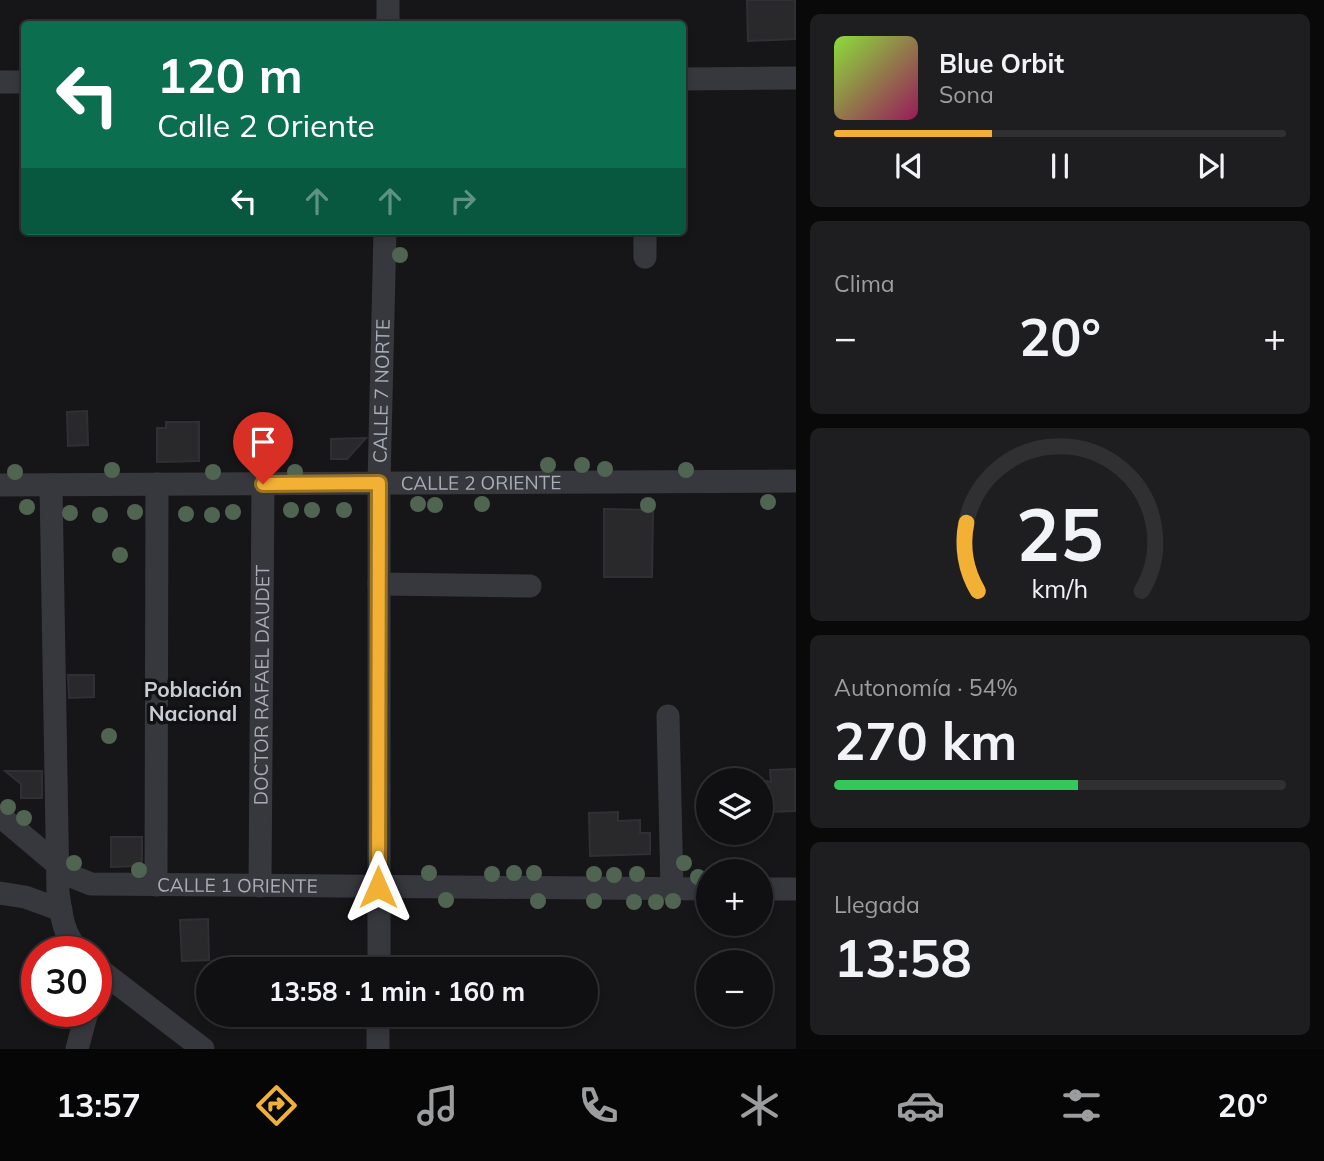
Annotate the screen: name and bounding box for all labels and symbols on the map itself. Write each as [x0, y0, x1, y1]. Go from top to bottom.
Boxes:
street label: CALLE 7 NORTE [367, 319, 395, 463]
pin [233, 412, 293, 484]
street label: CALLE 2 ORIENTE [401, 470, 561, 495]
street label: DOCTOR RAFAEL DAUDET [249, 564, 274, 805]
district label: Población Nacional [144, 676, 242, 726]
position arrow [341, 850, 415, 924]
street label: CALLE 1 ORIENTE [157, 873, 318, 898]
speed limit sign: 30 [21, 936, 112, 1027]

